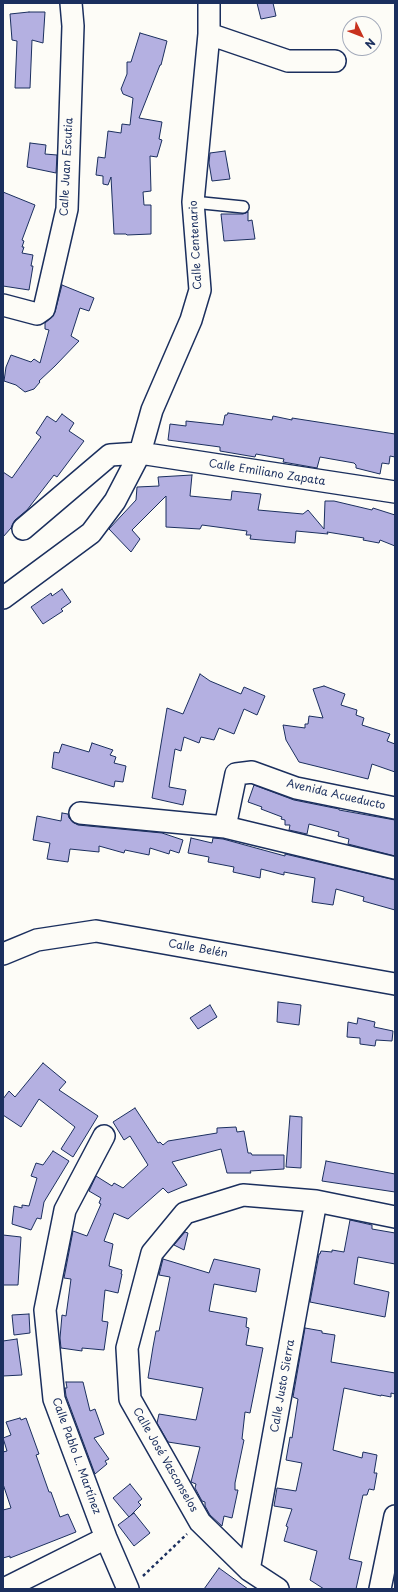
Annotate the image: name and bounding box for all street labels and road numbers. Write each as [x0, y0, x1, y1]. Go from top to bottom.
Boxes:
street label: Calle Juan Escutia [58, 117, 76, 217]
street label: Calle Centenario [187, 200, 205, 290]
street label: Calle Emiliano Zapata [208, 457, 326, 489]
street label: Avenida Acueducto [285, 777, 387, 813]
street label: Calle Belén [167, 937, 229, 961]
street label: Calle Justo Sierra [268, 1338, 298, 1434]
street label: Calle Pablo L. Martínez [49, 1396, 103, 1516]
street label: Calle José Vasconselos [130, 1405, 200, 1515]

